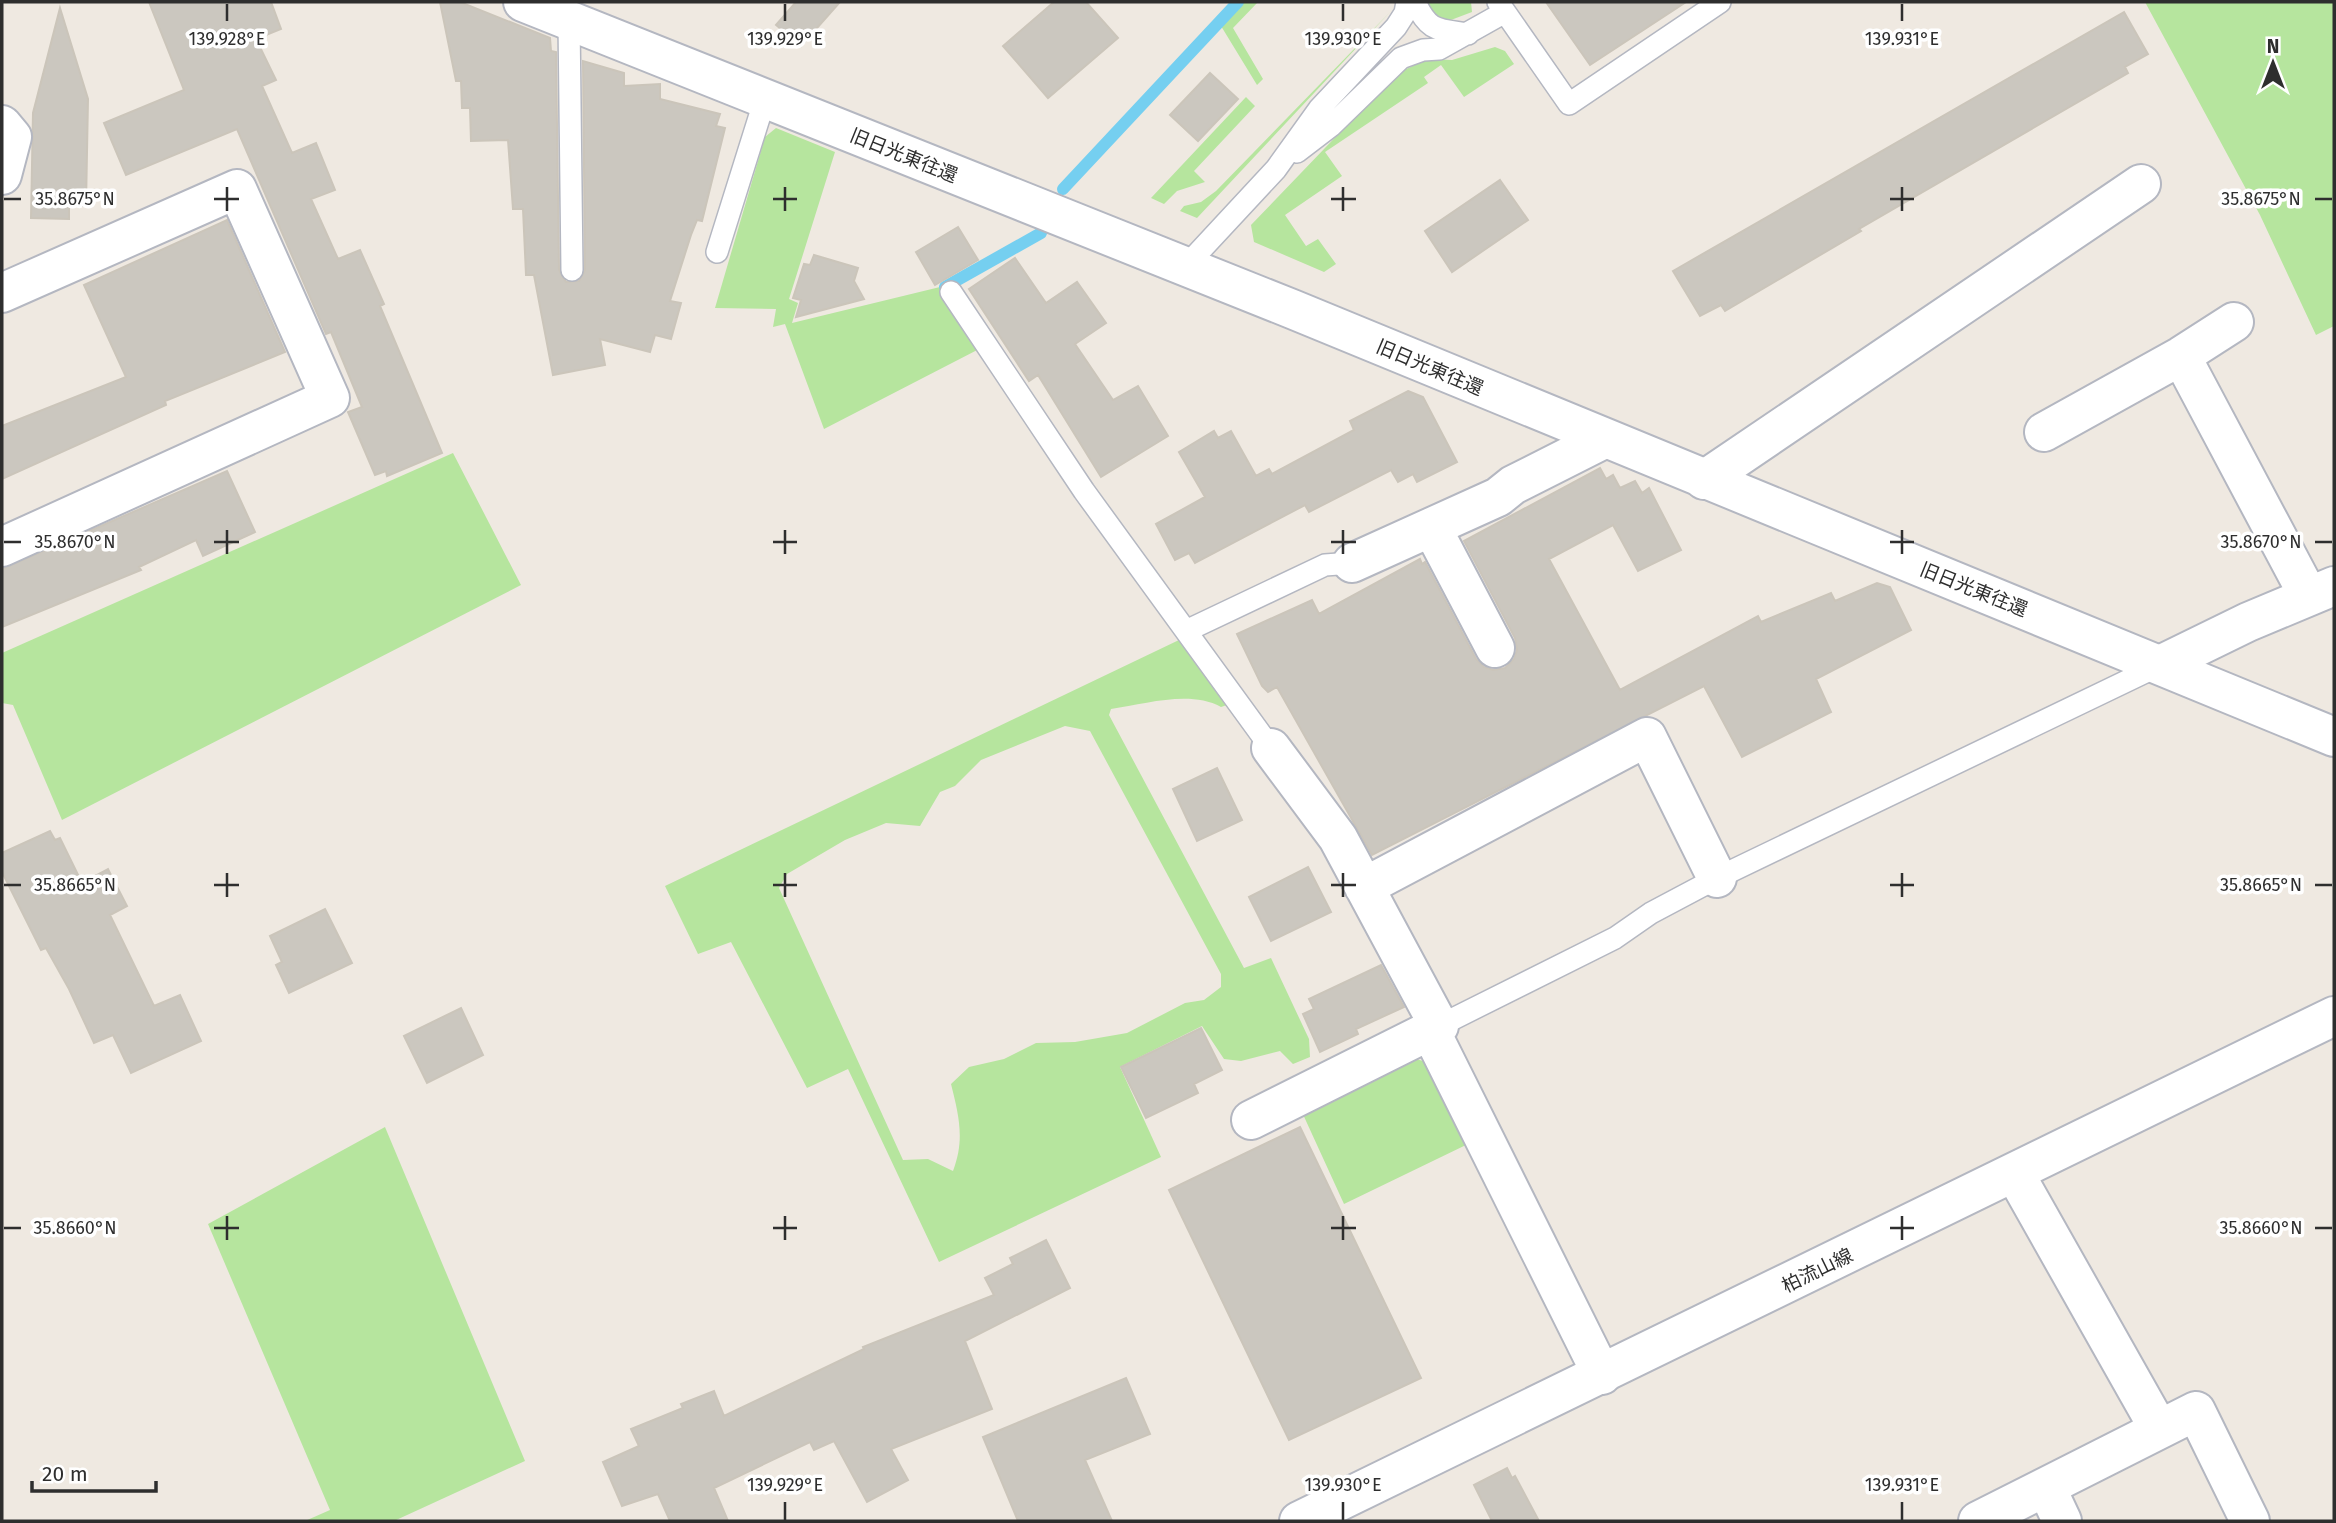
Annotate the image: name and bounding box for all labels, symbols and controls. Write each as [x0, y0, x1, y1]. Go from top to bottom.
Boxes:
text: 139.928°E [189, 28, 265, 50]
text: 139.929°E [747, 28, 823, 50]
text: 139.930°E [1304, 28, 1382, 50]
text: 139.931°E [1865, 28, 1939, 50]
north arrow [2238, 28, 2308, 98]
text: N [2267, 35, 2279, 58]
street label: 旧日光東往還 [847, 123, 961, 187]
text: 35.8675°N [35, 188, 115, 210]
text: 35.8675°N [2221, 188, 2301, 210]
street label: 旧日光東往還 [1373, 335, 1487, 400]
text: 35.8670°N [35, 531, 115, 553]
text: 35.8670°N [2221, 531, 2301, 553]
street label: 旧日光東往還 [1917, 557, 2031, 621]
text: 35.8665°N [34, 874, 116, 896]
text: 35.8665°N [2220, 874, 2302, 896]
text: 35.8660°N [33, 1217, 117, 1239]
text: 35.8660°N [2219, 1217, 2303, 1239]
street label: 柏流山線 [1778, 1243, 1856, 1297]
scale bar [32, 1450, 156, 1494]
text: 20 m [42, 1461, 88, 1487]
text: 139.929°E [747, 1474, 823, 1496]
text: 139.930°E [1304, 1474, 1382, 1496]
text: 139.931°E [1865, 1474, 1939, 1496]

